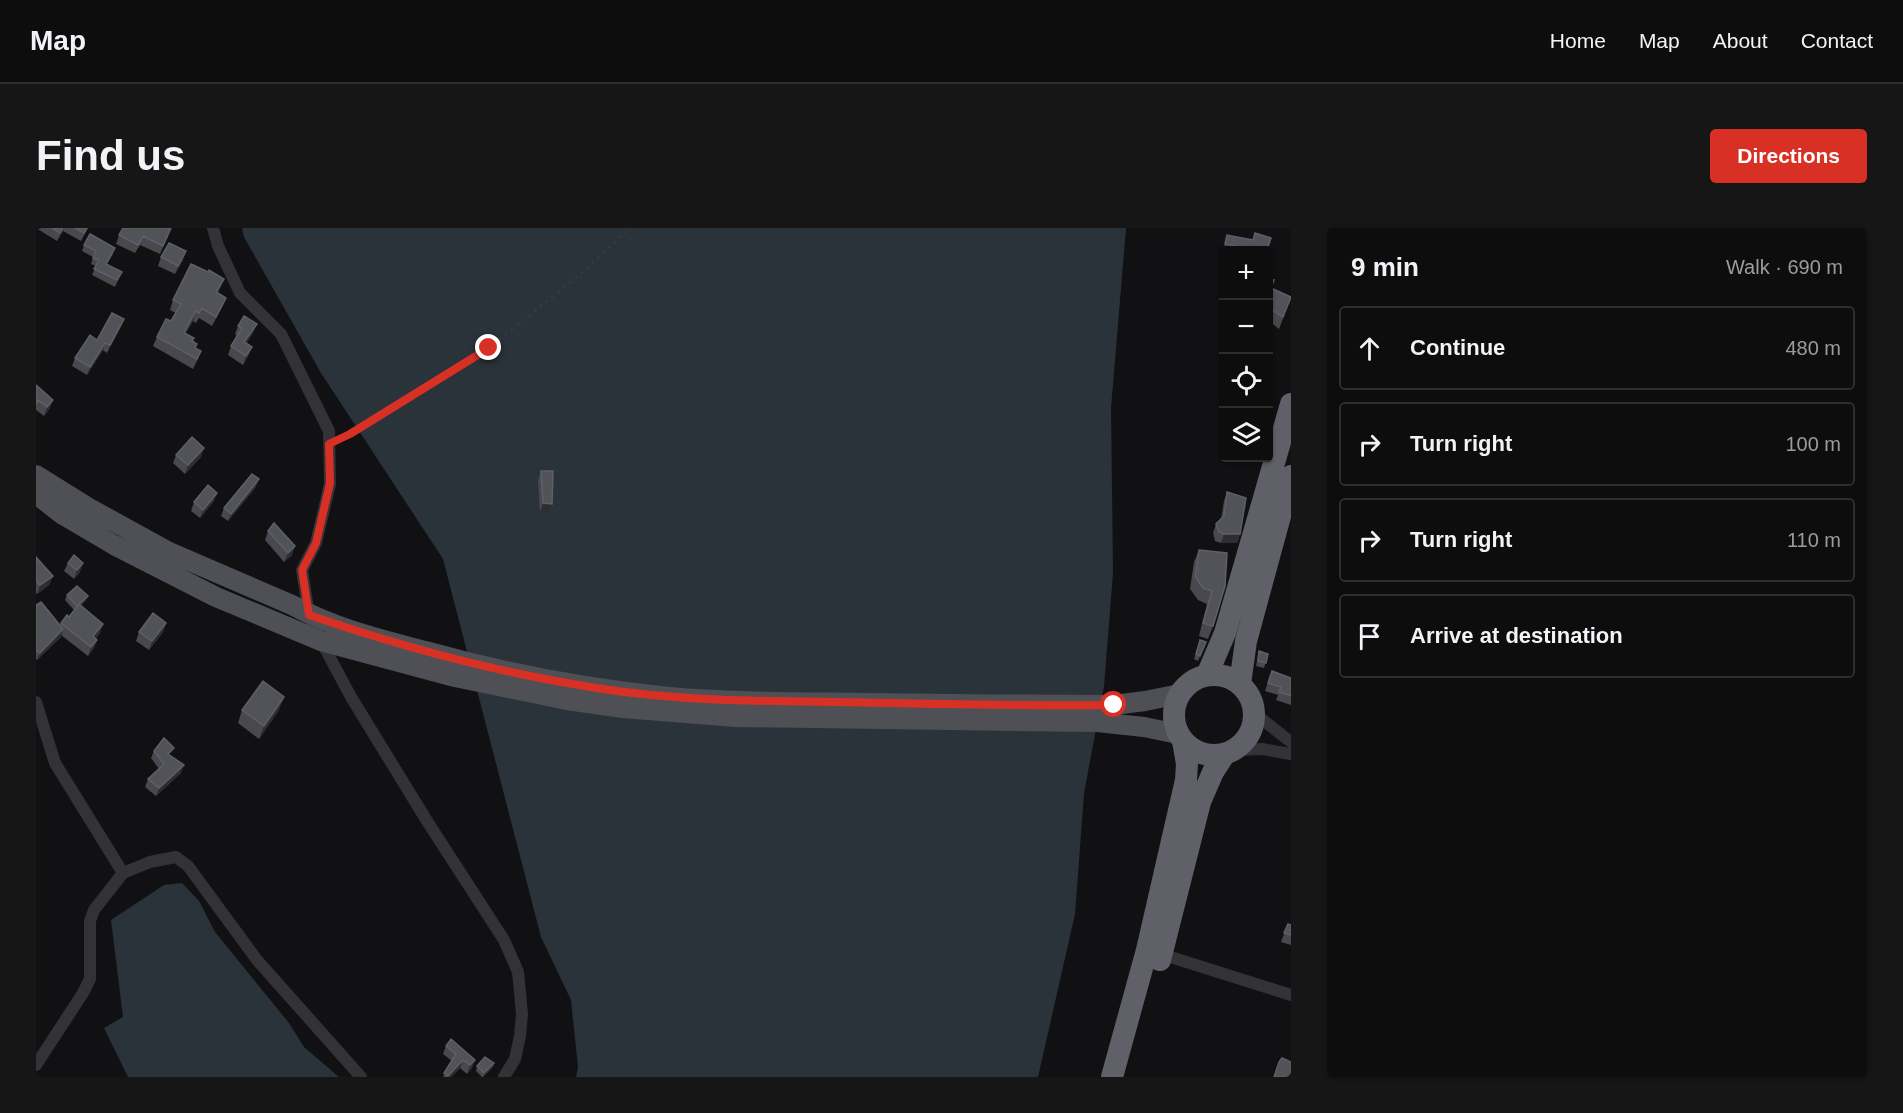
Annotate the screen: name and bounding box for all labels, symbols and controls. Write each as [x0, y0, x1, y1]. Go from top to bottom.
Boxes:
text: Map [30, 25, 86, 56]
text: Home [1550, 29, 1606, 52]
text: Map [1639, 29, 1680, 52]
text: About [1713, 29, 1768, 52]
text: Contact [1801, 29, 1873, 52]
button: Directions [1710, 129, 1867, 183]
text: Find us [36, 132, 185, 179]
map controls [1219, 246, 1273, 462]
button: + [1219, 246, 1273, 300]
text: 9 min [1351, 252, 1419, 282]
text: Walk · 690 m [1726, 256, 1843, 278]
button: − [1219, 300, 1273, 354]
icon: ahead [1353, 332, 1386, 365]
route end [475, 334, 501, 360]
text: Continue [1410, 335, 1505, 360]
text: 480 m [1785, 337, 1841, 359]
button: locate [1219, 354, 1273, 408]
button: layers [1219, 408, 1273, 462]
icon: right [1353, 428, 1386, 461]
text: Turn right [1410, 431, 1512, 456]
text: 100 m [1785, 433, 1841, 455]
icon: right [1353, 524, 1386, 557]
text: Turn right [1410, 527, 1512, 552]
text: 110 m [1787, 529, 1841, 551]
icon: arrive [1353, 620, 1386, 653]
text: Arrive at destination [1410, 623, 1623, 648]
route start [1100, 691, 1126, 717]

